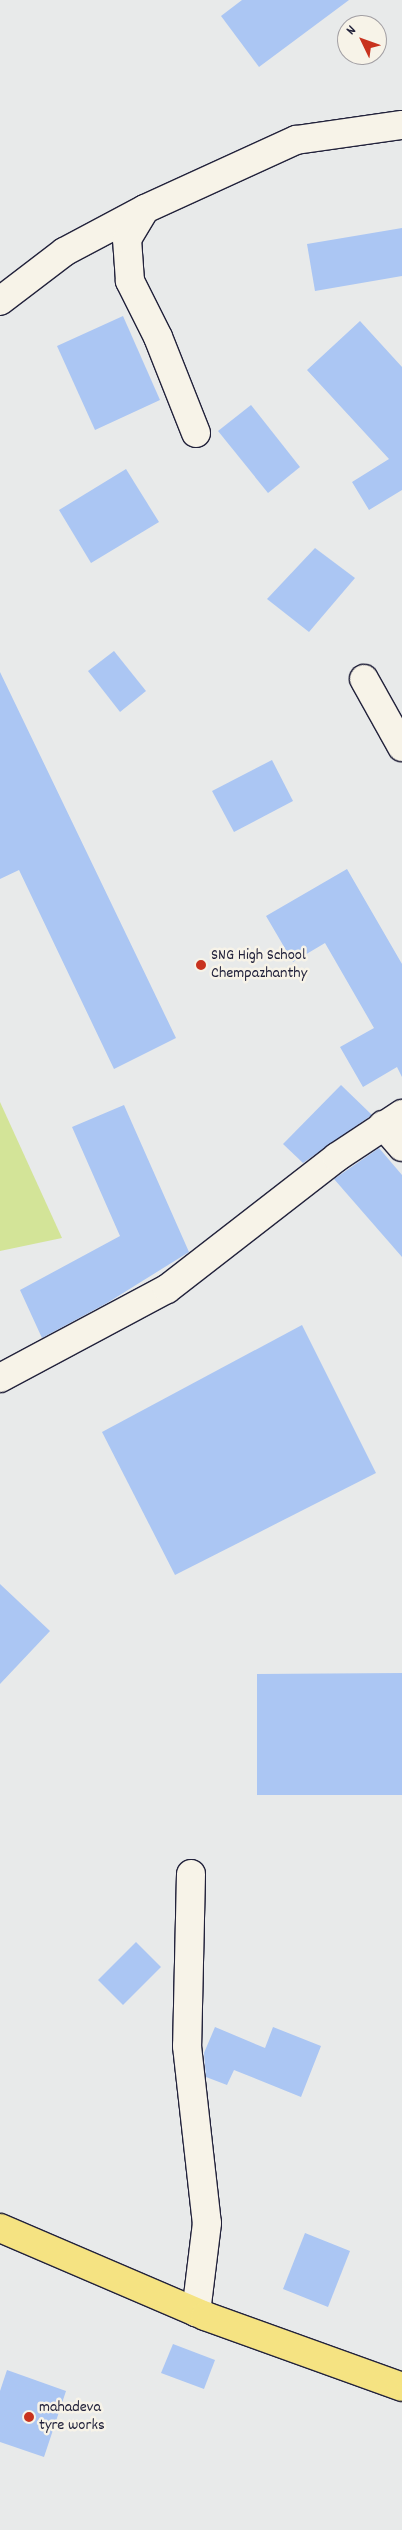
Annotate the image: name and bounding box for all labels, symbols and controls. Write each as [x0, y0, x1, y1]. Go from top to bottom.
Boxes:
north arrow [337, 15, 387, 65]
text: N [342, 21, 361, 40]
place label: SNG High School Chempazhanthy [211, 946, 307, 984]
marker: SNG High School Chempazhanthy [195, 959, 207, 971]
place label: mahadeva tyre works [39, 2398, 105, 2436]
marker: mahadeva tyre works [23, 2411, 35, 2423]

